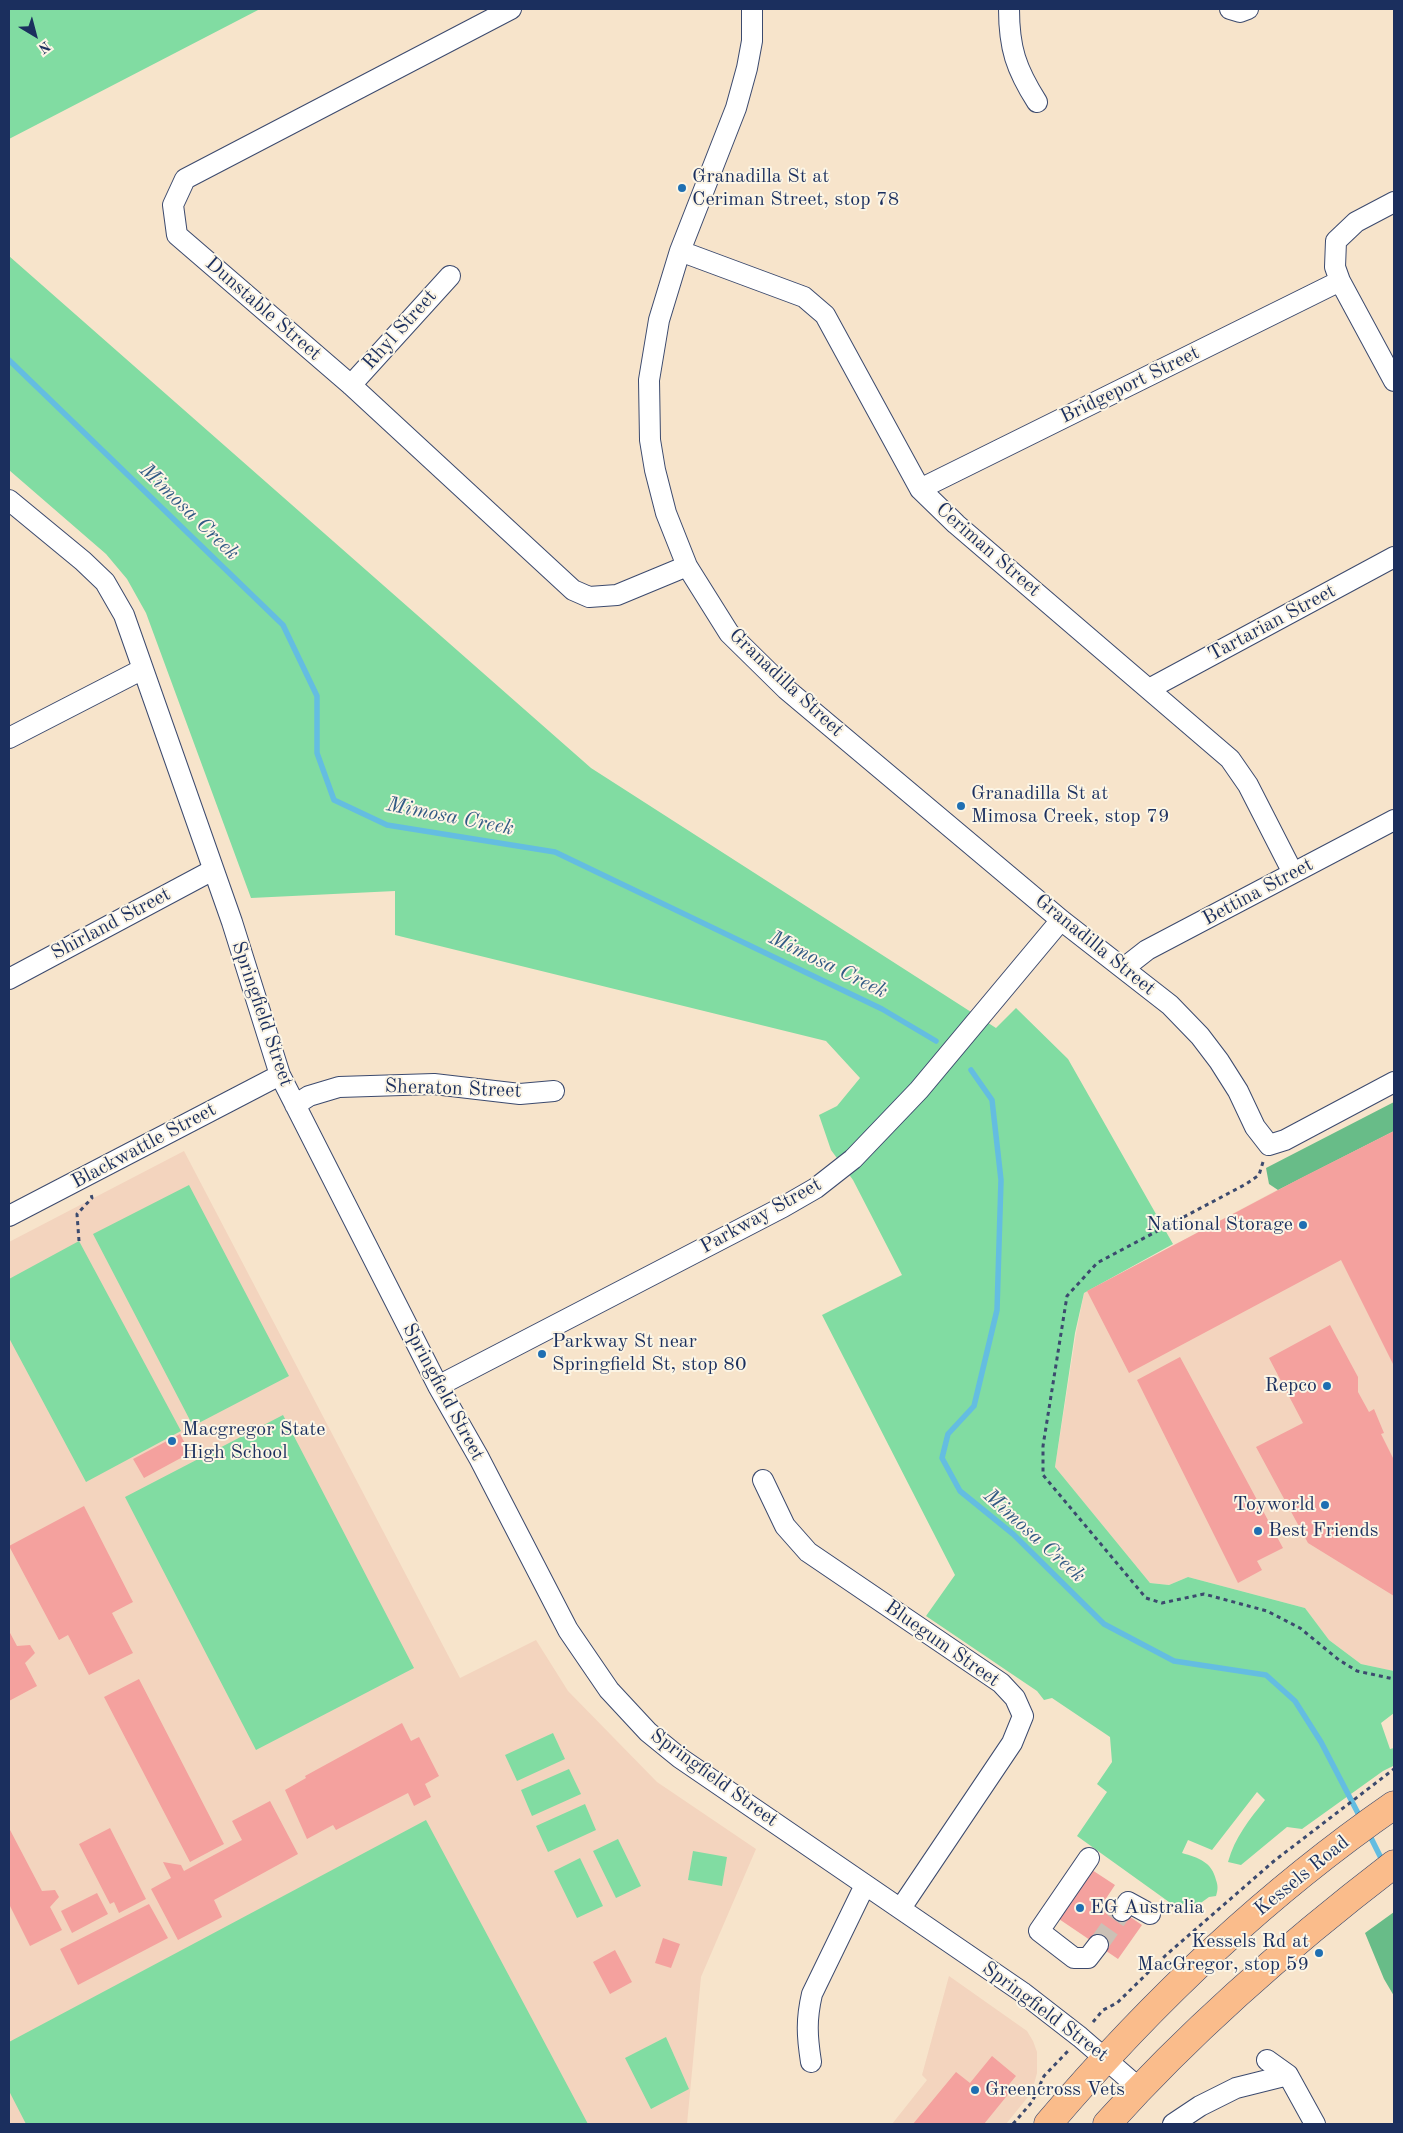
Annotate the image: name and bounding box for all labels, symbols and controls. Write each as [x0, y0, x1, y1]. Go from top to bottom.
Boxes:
north arrow [10, 10, 60, 60]
text: N [36, 38, 53, 56]
place label: Granadilla St at Ceriman Street, stop 78 [692, 165, 899, 212]
marker: Granadilla St at Ceriman Street, stop 78 [676, 182, 688, 194]
street label: Dunstable Street [200, 252, 326, 366]
street label: Rhyl Street [358, 285, 442, 375]
street label: Bridgeport Street [1056, 341, 1204, 429]
water label: Mimosa Creek [134, 458, 244, 566]
street label: Ceriman Street [931, 498, 1045, 602]
street label: Tartarian Street [1204, 579, 1340, 667]
street label: Granadilla Street [724, 624, 848, 742]
place label: Granadilla St at Mimosa Creek, stop 79 [971, 782, 1169, 829]
water label: Mimosa Creek [384, 792, 516, 842]
marker: Granadilla St at Mimosa Creek, stop 79 [955, 800, 967, 812]
street label: Bettina Street [1199, 853, 1317, 931]
street label: Shirland Street [47, 882, 175, 966]
street label: Granadilla Street [1030, 889, 1160, 1001]
water label: Mimosa Creek [765, 925, 891, 1005]
street label: Springfield Street [226, 938, 298, 1090]
street label: Sheraton Street [384, 1075, 522, 1103]
street label: Blackwattle Street [68, 1098, 220, 1194]
street label: Parkway Street [696, 1173, 826, 1259]
place label: National Storage [1146, 1213, 1293, 1237]
marker: National Storage [1297, 1219, 1309, 1231]
street label: Springfield Street [397, 1319, 489, 1465]
place label: Parkway St near Springfield St, stop 80 [552, 1330, 747, 1377]
marker: Parkway St near Springfield St, stop 80 [536, 1348, 548, 1360]
place label: Repco [1264, 1374, 1317, 1398]
marker: Repco [1321, 1380, 1333, 1392]
place label: Macgregor State High School [182, 1418, 326, 1465]
marker: Macgregor State High School [166, 1435, 178, 1447]
water label: Mimosa Creek [978, 1483, 1090, 1589]
place label: Toyworld [1233, 1493, 1315, 1517]
marker: Toyworld [1319, 1499, 1331, 1511]
place label: Best Friends [1268, 1519, 1379, 1543]
marker: Best Friends [1252, 1525, 1264, 1537]
street label: Bluegum Street [880, 1595, 1004, 1693]
street label: Springfield Street [645, 1724, 783, 1832]
street label: Kessels Road [1250, 1830, 1354, 1922]
place label: EG Australia [1090, 1896, 1204, 1920]
marker: EG Australia [1074, 1902, 1086, 1914]
place label: Kessels Rd at MacGregor, stop 59 [1137, 1930, 1309, 1977]
marker: Kessels Rd at MacGregor, stop 59 [1313, 1947, 1325, 1959]
street label: Springfield Street [977, 1957, 1113, 2067]
place label: Greencross Vets [985, 2078, 1125, 2102]
marker: Greencross Vets [969, 2084, 981, 2096]

